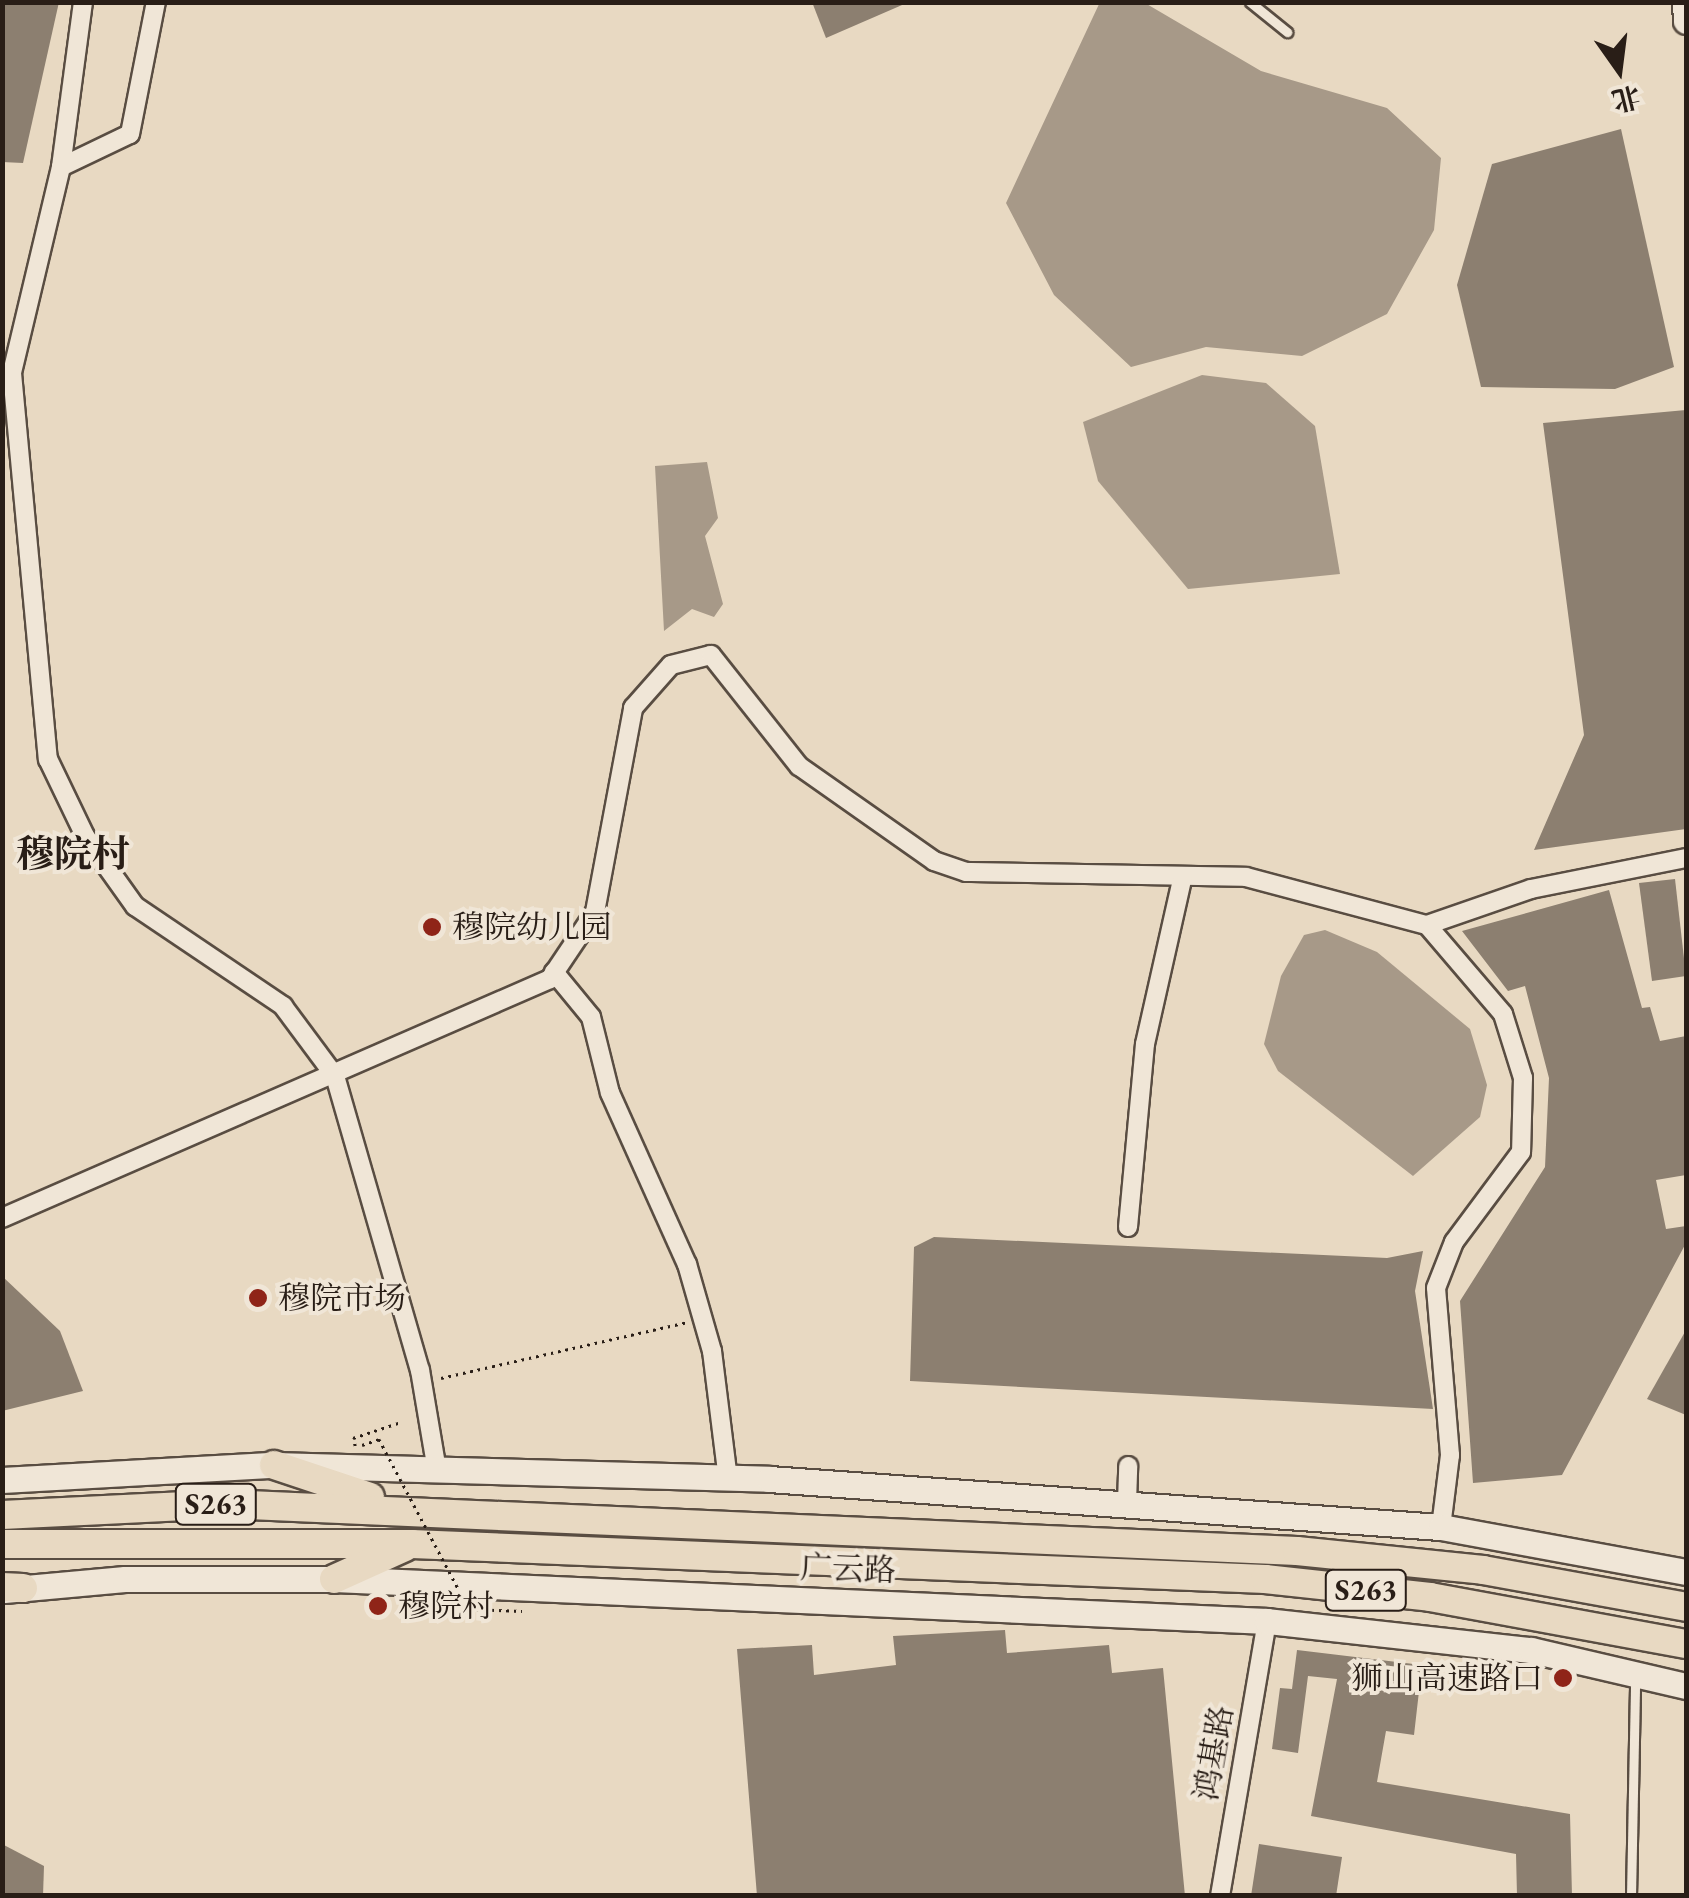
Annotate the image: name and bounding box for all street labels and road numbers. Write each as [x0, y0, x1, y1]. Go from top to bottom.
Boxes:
road number: S263 [174, 1479, 258, 1529]
street label: 广云路 [799, 1548, 897, 1590]
road number: S263 [1324, 1565, 1408, 1615]
street label: 鸿基路 [1187, 1702, 1241, 1804]

